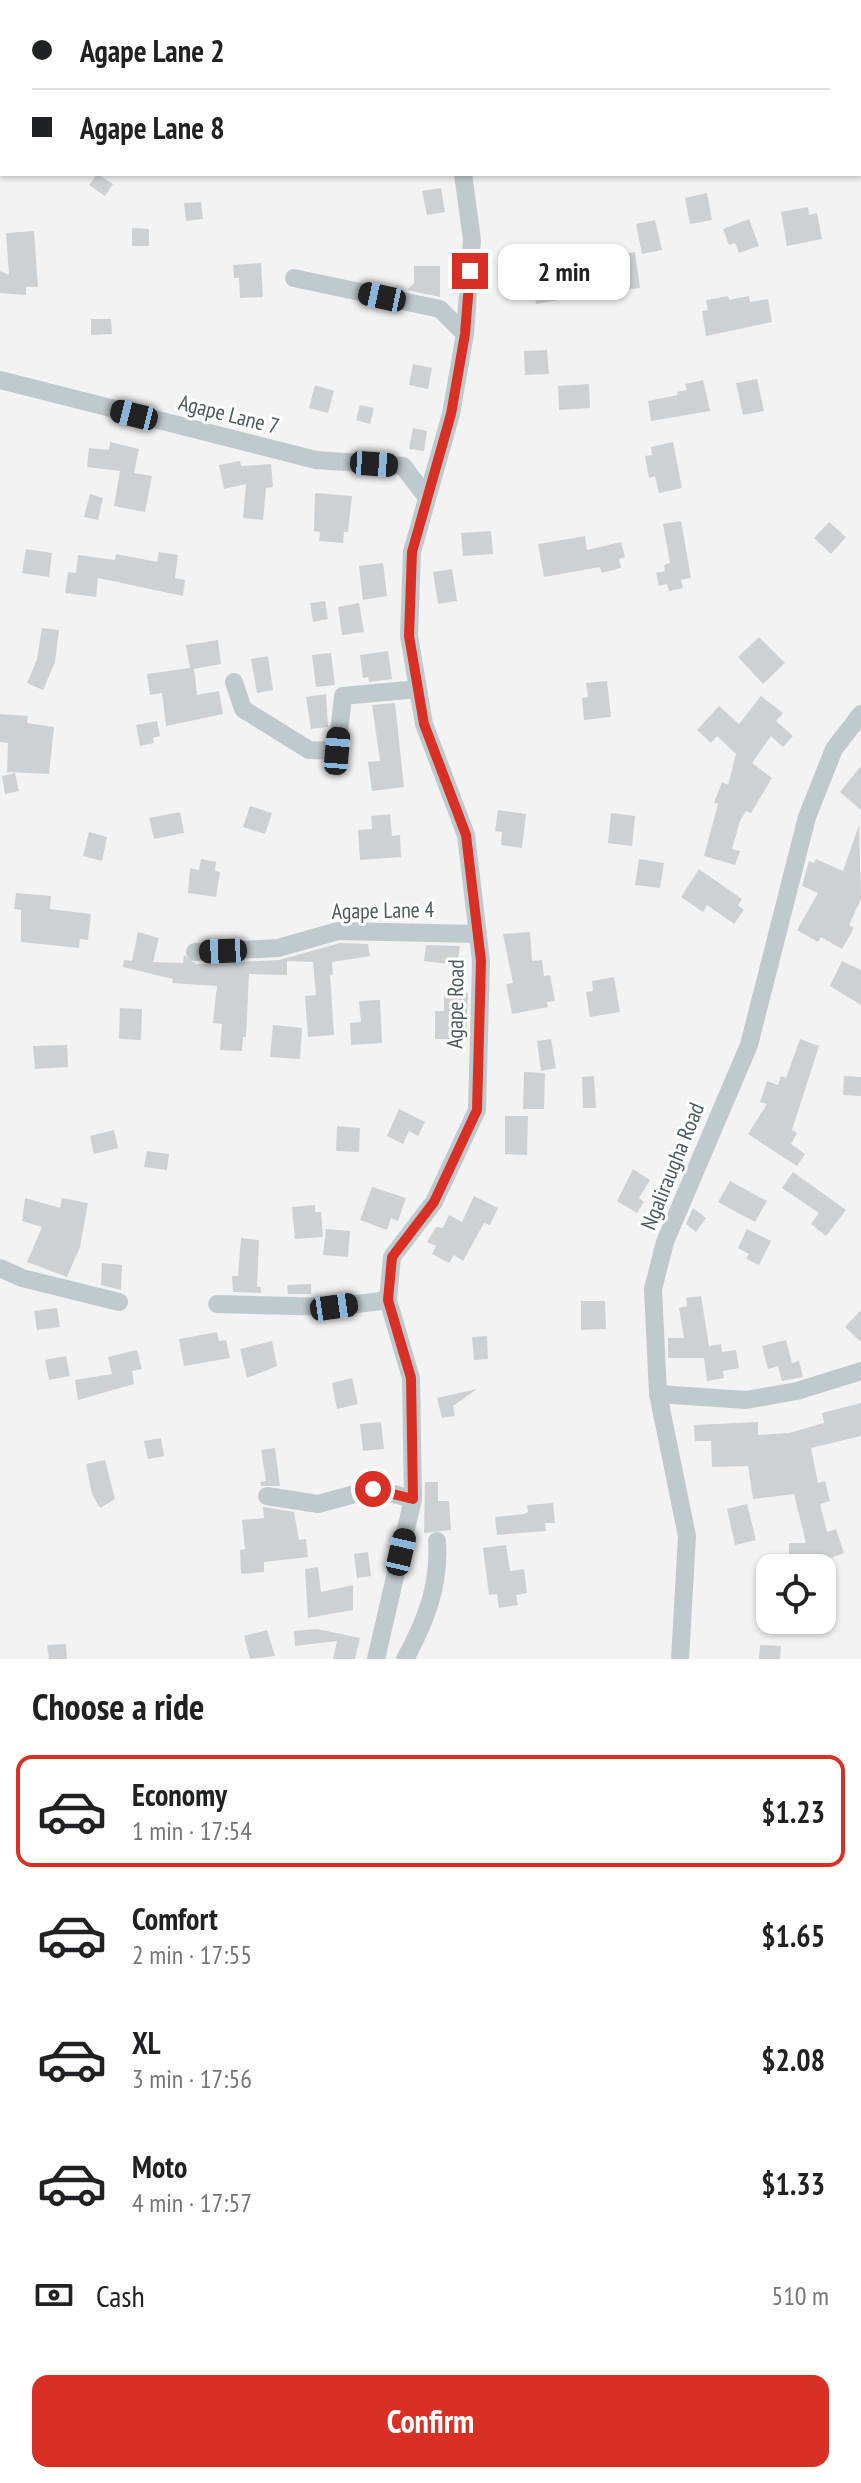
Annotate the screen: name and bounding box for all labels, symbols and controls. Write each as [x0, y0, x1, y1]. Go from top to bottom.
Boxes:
text: Agape Lane 2 [80, 31, 225, 70]
text: Agape Lane 8 [80, 108, 225, 147]
callout: 2 min [498, 243, 630, 299]
route end [452, 253, 488, 289]
text: 2 min [538, 255, 590, 288]
car [356, 280, 408, 314]
street label: Agape Lane 7 [176, 388, 282, 440]
car [108, 398, 160, 432]
car [349, 450, 399, 478]
car [323, 726, 351, 776]
street label: Agape Lane 4 [331, 895, 435, 925]
car [199, 938, 247, 964]
street label: Agape Road [440, 959, 470, 1049]
street label: Ngaliraugha Road [634, 1098, 710, 1234]
car [309, 1292, 359, 1322]
route start [355, 1471, 391, 1507]
car [384, 1526, 418, 1578]
map controls [756, 1554, 836, 1634]
button: locate [756, 1554, 836, 1634]
text: Choose a ride [32, 1683, 204, 1730]
icon: car [36, 1775, 108, 1847]
text: Economy [132, 1775, 227, 1814]
text: $1.23 [761, 1792, 825, 1831]
text: 1 min · 17:54 [132, 1814, 252, 1847]
icon: car [36, 1899, 108, 1971]
text: Comfort [132, 1899, 218, 1938]
text: $1.65 [761, 1916, 825, 1955]
text: 2 min · 17:55 [132, 1938, 252, 1971]
icon: car [36, 2023, 108, 2095]
text: XL [132, 2023, 161, 2062]
text: $2.08 [761, 2040, 825, 2079]
text: 3 min · 17:56 [132, 2062, 252, 2095]
icon: car [36, 2147, 108, 2219]
text: Moto [132, 2147, 187, 2186]
text: $1.33 [761, 2164, 825, 2203]
text: 4 min · 17:57 [132, 2186, 252, 2219]
icon: cash [32, 2273, 76, 2317]
text: Cash [96, 2276, 145, 2315]
text: 510 m [771, 2279, 829, 2312]
button: Confirm [32, 2375, 829, 2467]

